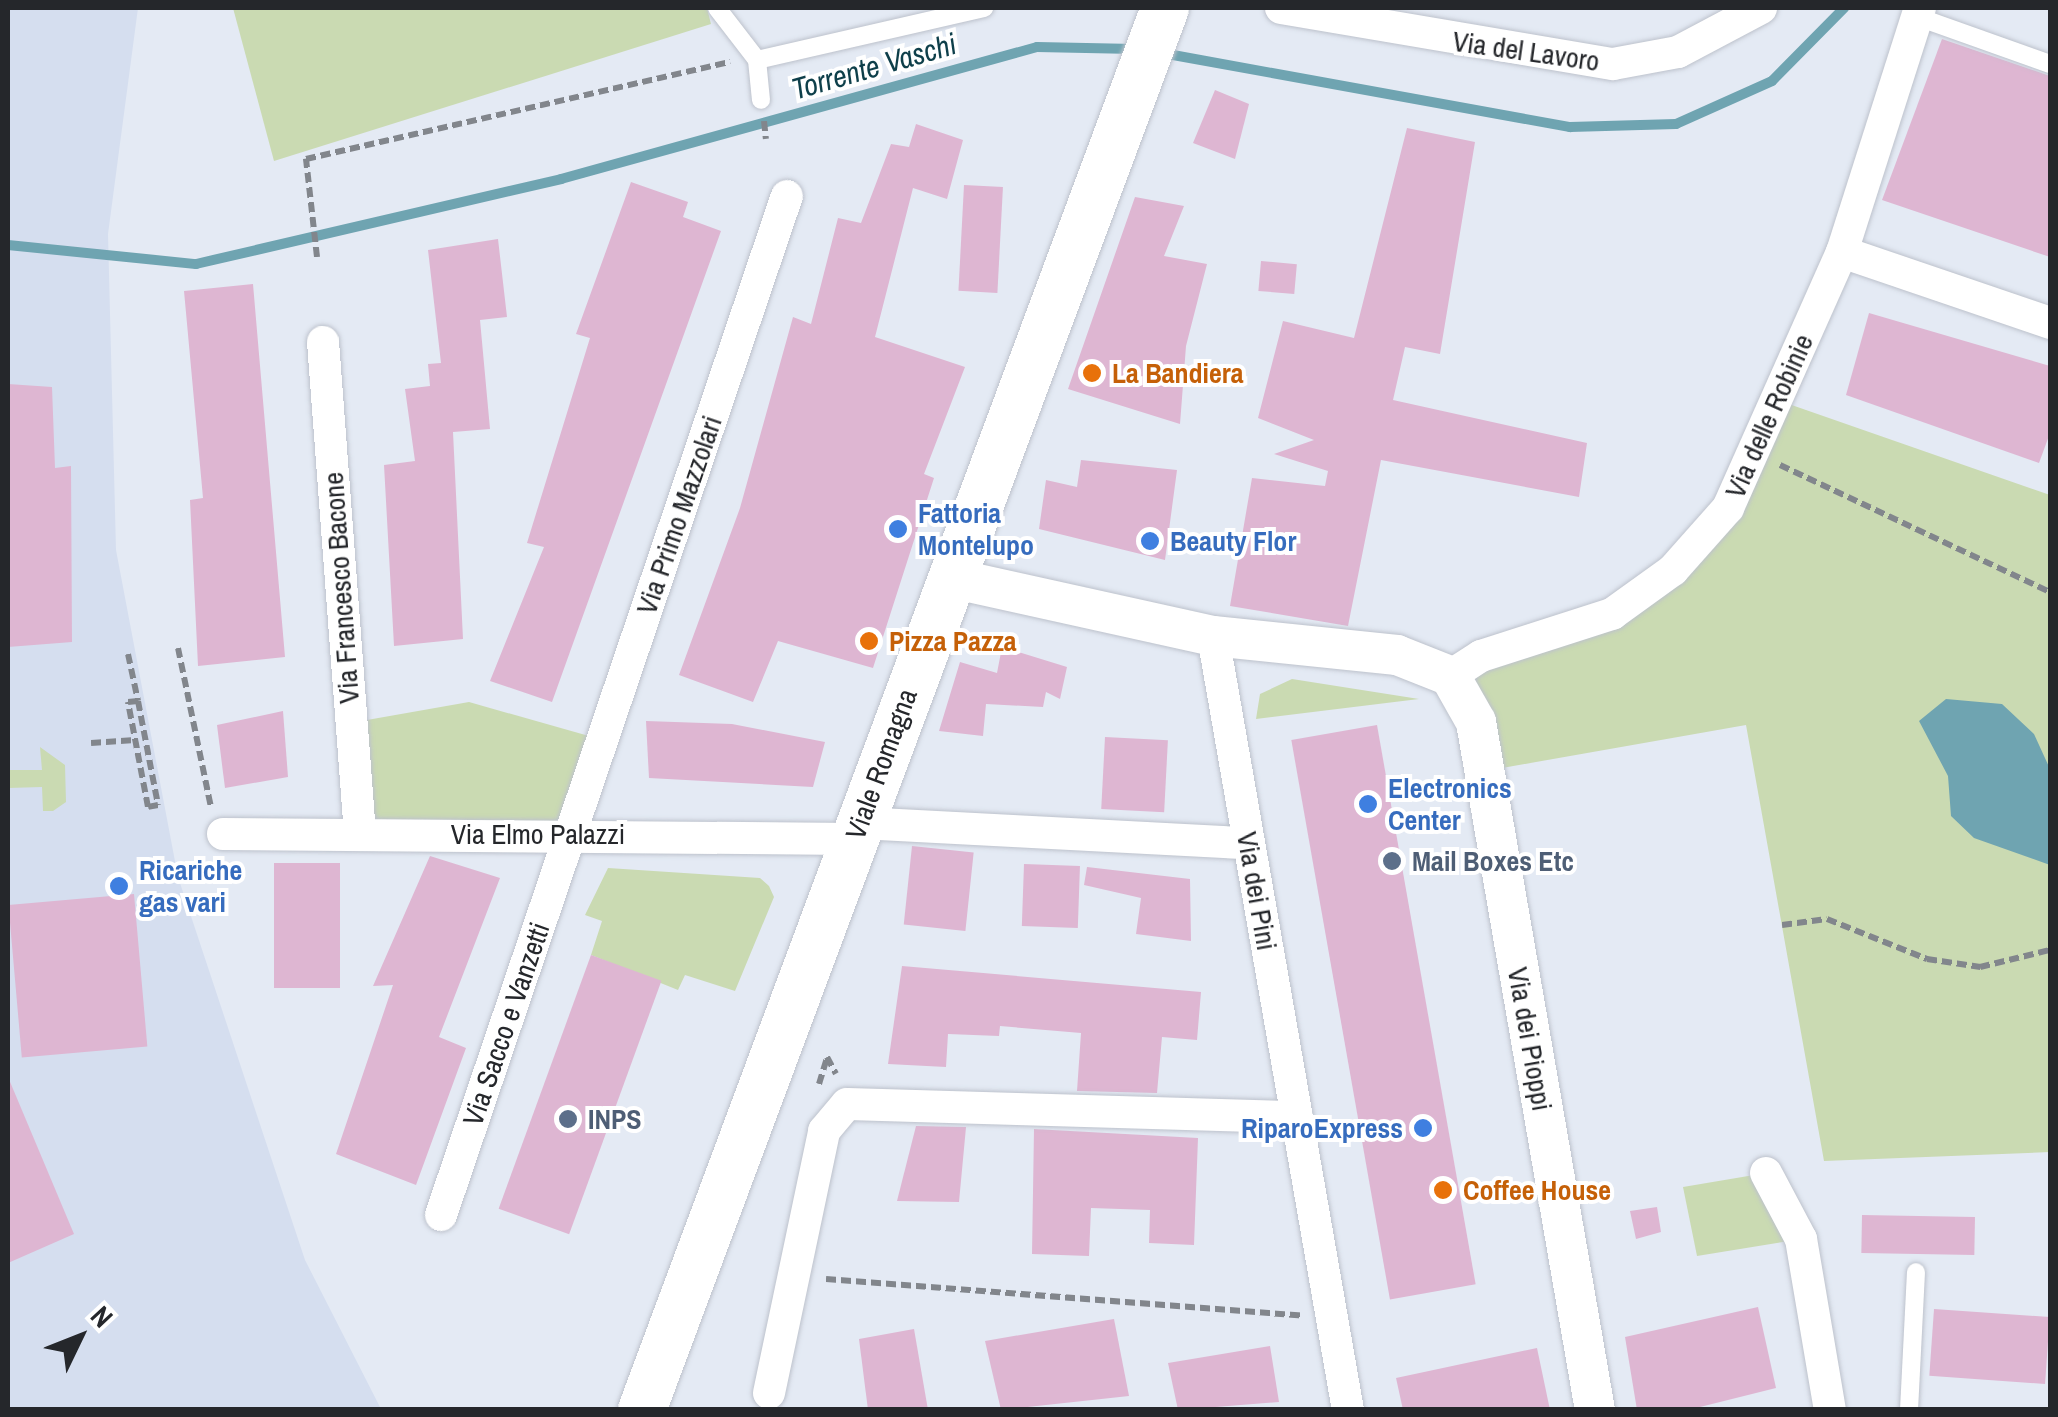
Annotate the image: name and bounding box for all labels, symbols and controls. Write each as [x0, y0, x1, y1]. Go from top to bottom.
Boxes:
street label: Via del Lavoro [1451, 24, 1601, 78]
water label: Torrente Vaschi [788, 25, 960, 107]
street label: Via delle Robinie [1718, 329, 1820, 503]
place label: La Bandiera [1112, 356, 1243, 390]
marker: La Bandiera [1081, 362, 1103, 384]
street label: Via Primo Mazzolari [629, 411, 729, 619]
street label: Via Francesco Bacone [316, 471, 366, 705]
place label: Fattoria Montelupo [918, 496, 1034, 562]
marker: Fattoria Montelupo [887, 518, 909, 540]
place label: Beauty Flor [1170, 524, 1296, 558]
marker: Beauty Flor [1139, 530, 1161, 552]
place label: Pizza Pazza [889, 624, 1017, 658]
marker: Pizza Pazza [858, 630, 880, 652]
street label: Viale Romagna [838, 684, 924, 844]
place label: Electronics Center [1388, 771, 1512, 837]
marker: Electronics Center [1357, 793, 1379, 815]
street label: Via Elmo Palazzi [451, 817, 625, 851]
street label: Via dei Pini [1230, 829, 1284, 953]
place label: Mail Boxes Etc [1412, 844, 1574, 878]
marker: Mail Boxes Etc [1381, 850, 1403, 872]
place label: Ricariche gas vari [139, 853, 242, 919]
marker: Ricariche gas vari [108, 875, 130, 897]
street label: Via Sacco e Vanzetti [456, 918, 556, 1130]
street label: Via dei Pioppi [1501, 965, 1559, 1113]
place label: INPS [588, 1102, 642, 1136]
marker: INPS [557, 1108, 579, 1130]
place label: RiparoExpress [1241, 1111, 1403, 1145]
marker: RiparoExpress [1412, 1117, 1434, 1139]
place label: Coffee House [1463, 1173, 1611, 1207]
marker: Coffee House [1432, 1179, 1454, 1201]
north arrow [30, 1287, 130, 1387]
text: N [82, 1298, 121, 1336]

